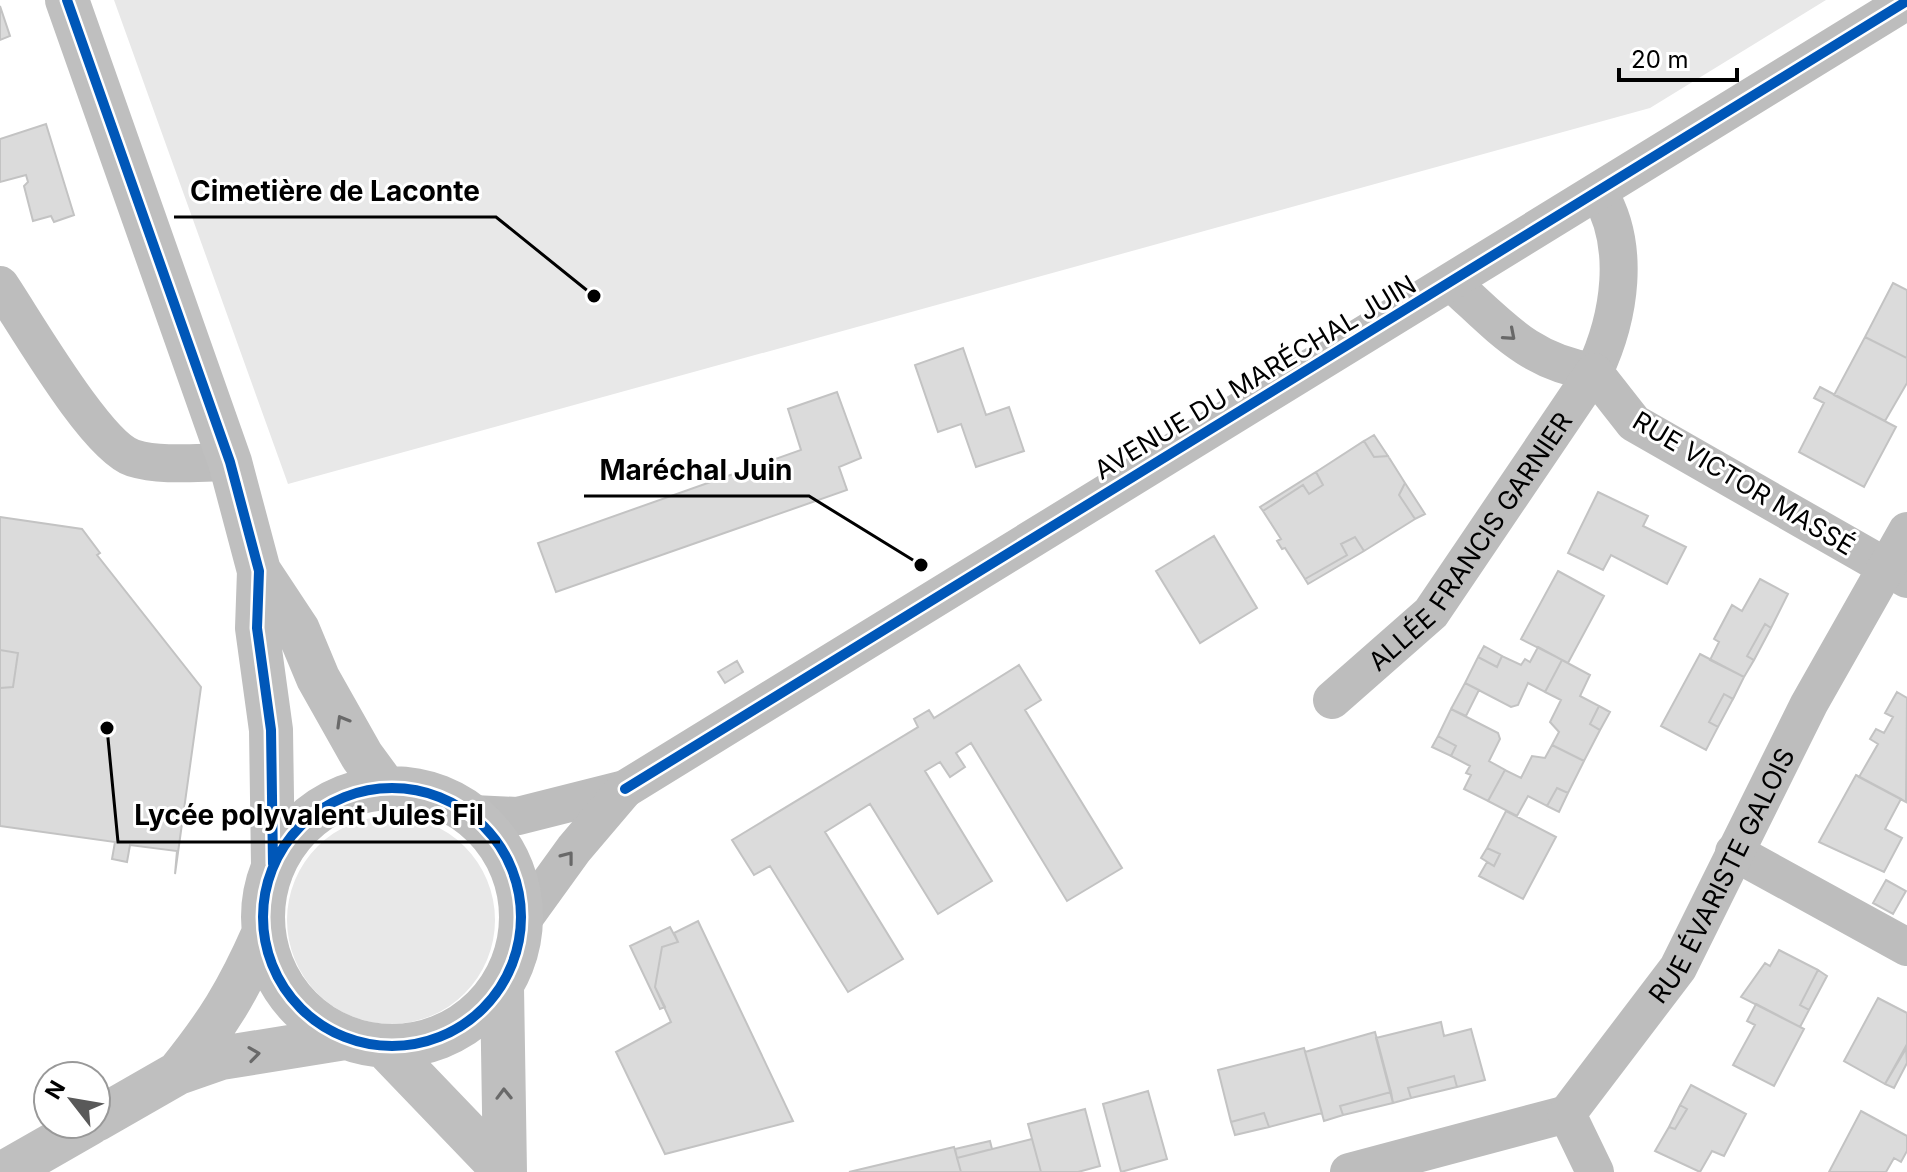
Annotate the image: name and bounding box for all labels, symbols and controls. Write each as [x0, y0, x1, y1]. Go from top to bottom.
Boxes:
scale bar [1619, 32, 1737, 82]
text: 20 m [1631, 45, 1689, 74]
callout: Cimetière de Laconte [174, 165, 496, 217]
text: Cimetière de Laconte [190, 174, 480, 208]
street label: AVENUE DU MARÉCHAL JUIN [1089, 268, 1421, 486]
one-way arrow [1501, 325, 1516, 340]
street label: RUE VICTOR MASSÉ [1627, 404, 1861, 562]
street label: ALLÉE FRANCIS GARNIER [1362, 406, 1578, 677]
callout: Maréchal Juin [584, 444, 809, 496]
text: Maréchal Juin [600, 453, 792, 487]
one-way arrow [336, 715, 352, 730]
street label: RUE ÉVARISTE GALOIS [1642, 743, 1800, 1009]
callout: Lycée polyvalent Jules Fil [118, 790, 500, 842]
text: Lycée polyvalent Jules Fil [134, 798, 484, 832]
one-way arrow [558, 851, 572, 866]
one-way arrow [247, 1046, 261, 1063]
north arrow [32, 1060, 112, 1140]
text: N [39, 1076, 70, 1104]
one-way arrow [495, 1087, 513, 1100]

